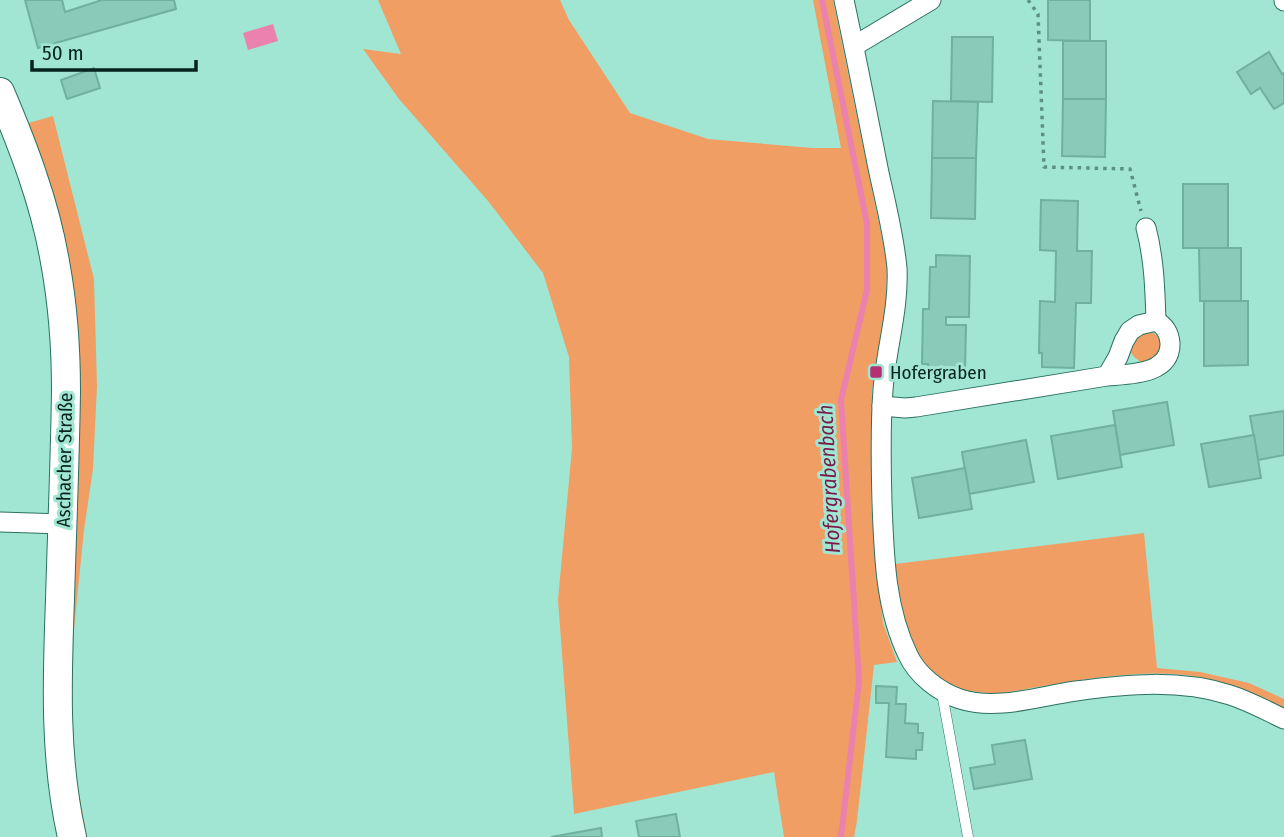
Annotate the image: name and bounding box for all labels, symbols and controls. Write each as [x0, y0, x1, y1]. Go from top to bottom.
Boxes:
scale bar [32, 28, 196, 72]
text: 50 m [42, 40, 84, 66]
place label: Hofergraben [890, 361, 987, 384]
marker: Hofergraben [868, 364, 884, 380]
street label: Aschacher Straße [52, 392, 77, 528]
water label: Hofergrabenbach [812, 404, 846, 554]

